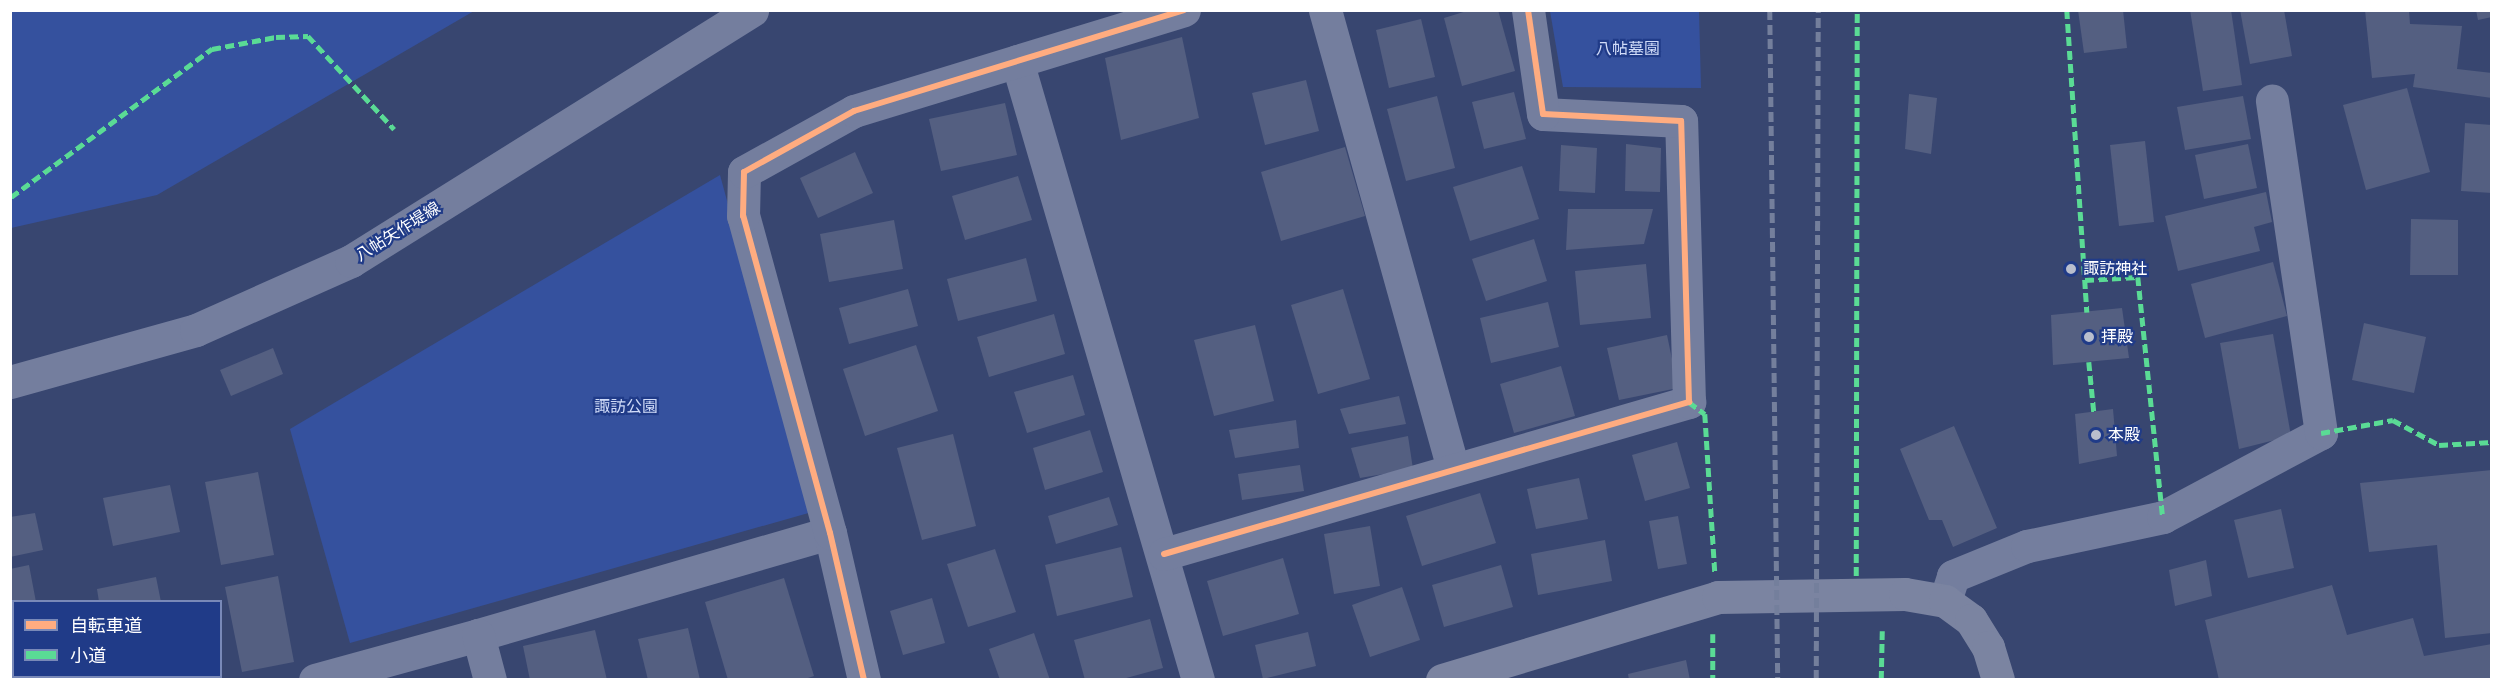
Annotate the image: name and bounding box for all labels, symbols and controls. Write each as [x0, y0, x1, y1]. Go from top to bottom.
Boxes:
park label: 八帖墓園 [1596, 39, 1660, 59]
street label: 八帖矢作堤線 [352, 198, 444, 266]
place label: 諏訪神社 [2083, 259, 2147, 279]
marker: 諏訪神社 [2064, 262, 2078, 276]
place label: 拝殿 [2101, 327, 2133, 347]
marker: 拝殿 [2082, 330, 2096, 344]
park label: 諏訪公園 [594, 397, 658, 417]
place label: 本殿 [2108, 425, 2140, 445]
marker: 本殿 [2089, 428, 2103, 442]
legend [12, 600, 222, 678]
text: 自転車道 [70, 613, 142, 639]
text: 小道 [70, 643, 106, 669]

